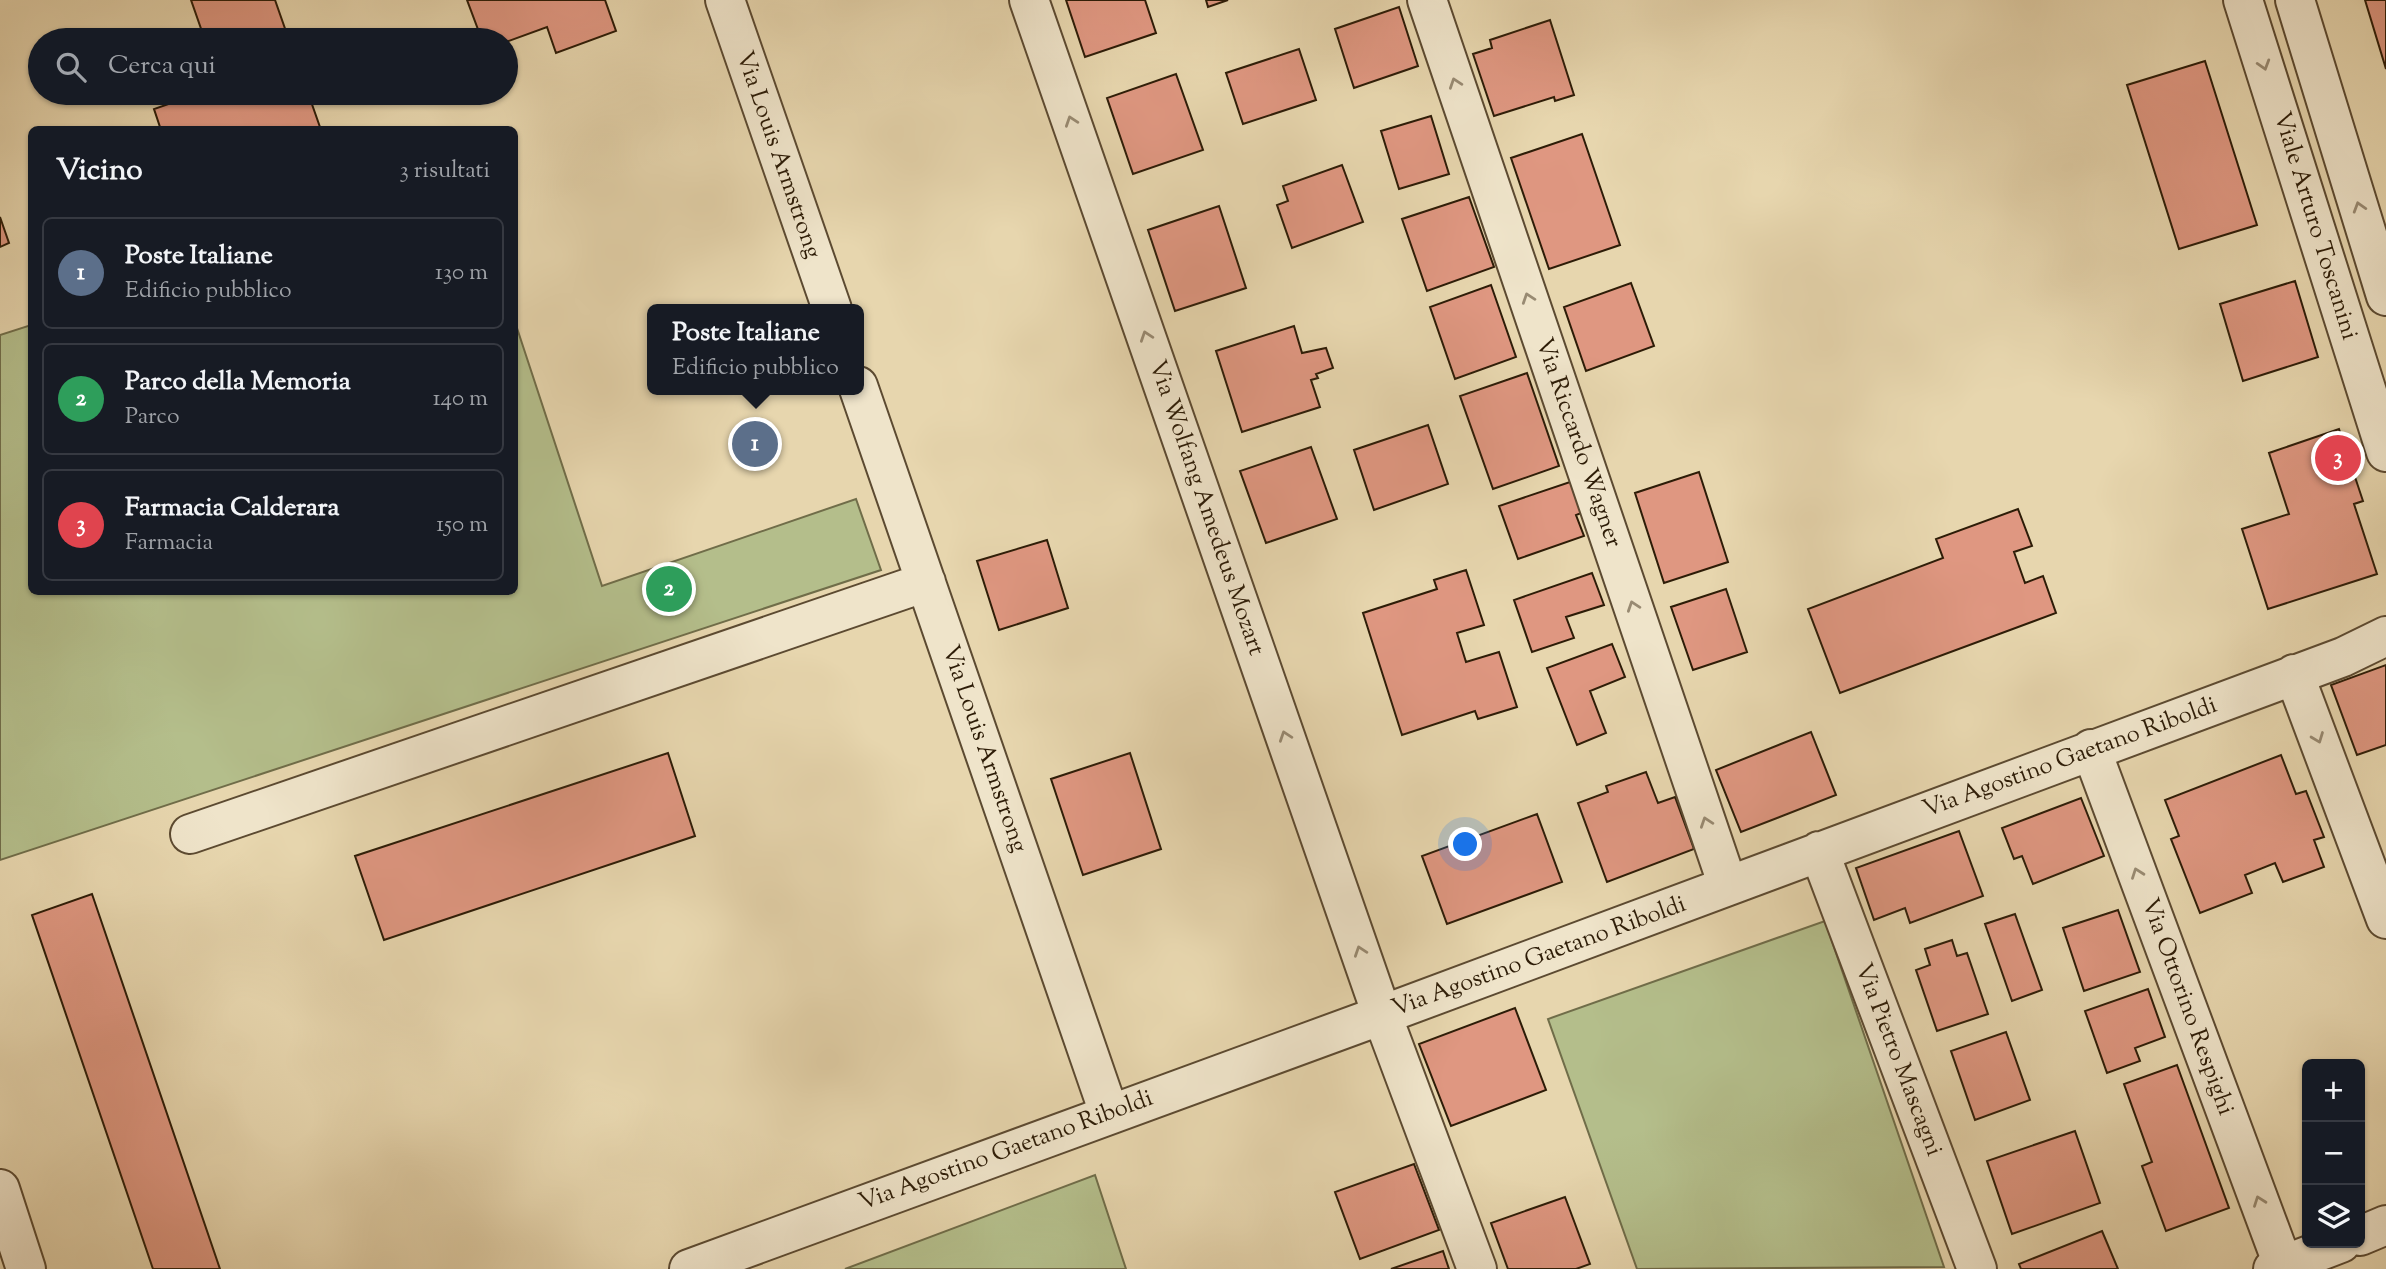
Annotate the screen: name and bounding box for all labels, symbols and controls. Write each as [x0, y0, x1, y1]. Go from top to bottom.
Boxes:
search box [28, 28, 518, 105]
street label: Via Louis Armstrong [727, 47, 829, 263]
icon: search [52, 48, 90, 86]
text: Cerca qui [108, 48, 216, 85]
one-way arrow [2256, 58, 2270, 71]
one-way arrow [1449, 77, 1464, 89]
street label: Viale Arturo Toscanini [2264, 108, 2366, 345]
one-way arrow [1065, 116, 1079, 128]
text: Vicino [56, 150, 143, 193]
text: 3 risultati [400, 155, 490, 188]
one-way arrow [2352, 202, 2367, 214]
text: Poste Italiane [125, 238, 273, 275]
text: 1 [77, 257, 85, 290]
text: 130 m [435, 257, 488, 290]
text: Edificio pubblico [125, 275, 292, 308]
one-way arrow [1522, 292, 1537, 304]
popup [647, 304, 864, 395]
text: Poste Italiane [672, 315, 820, 352]
one-way arrow [1140, 331, 1154, 343]
street label: Via Riccardo Wagner [1526, 334, 1630, 552]
text: Edificio pubblico [672, 352, 839, 385]
street label: Via Wolfang Amedeus Mozart [1139, 356, 1273, 660]
text: Parco della Memoria [125, 364, 351, 401]
text: 2 [76, 383, 86, 416]
text: 140 m [433, 383, 488, 416]
text: Parco [125, 401, 180, 434]
pin: 1 [732, 418, 778, 470]
pin: 3 [2315, 432, 2361, 484]
text: Farmacia Calderara [125, 490, 339, 527]
text: 3 [76, 509, 86, 542]
text: 150 m [436, 509, 488, 542]
text: Farmacia [125, 527, 213, 560]
pin: 2 [646, 563, 692, 615]
one-way arrow [1627, 601, 1641, 613]
street label: Via Louis Armstrong [933, 641, 1035, 857]
street label: Via Agostino Gaetano Riboldi [1918, 689, 2222, 827]
one-way arrow [1279, 731, 1293, 743]
one-way arrow [2310, 732, 2324, 744]
one-way arrow [1700, 816, 1714, 828]
your location [1448, 827, 1482, 861]
one-way arrow [2131, 868, 2145, 880]
street label: Via Agostino Gaetano Riboldi [1387, 888, 1691, 1026]
street label: Via Ottorino Respighi [2132, 894, 2242, 1120]
one-way arrow [1354, 945, 1368, 958]
street label: Via Pietro Mascagni [1846, 959, 1951, 1162]
map controls [2302, 1059, 2365, 1248]
button: + [2302, 1059, 2365, 1122]
street label: Via Agostino Gaetano Riboldi [854, 1082, 1158, 1220]
button: − [2302, 1122, 2365, 1185]
button: layers [2302, 1185, 2365, 1248]
one-way arrow [2254, 1196, 2268, 1208]

